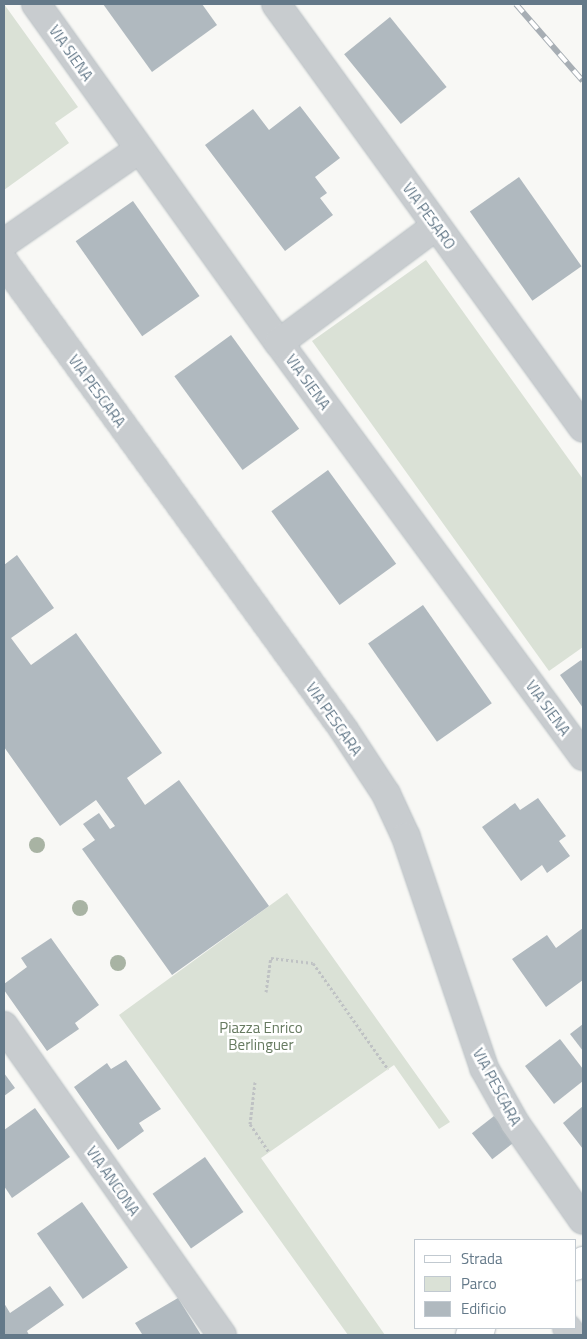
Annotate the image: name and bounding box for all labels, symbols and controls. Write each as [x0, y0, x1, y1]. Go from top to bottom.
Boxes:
street label: VIA SIENA [45, 22, 97, 84]
street label: VIA PESARO [399, 179, 459, 253]
street label: VIA PESCARA [65, 351, 129, 431]
street label: VIA SIENA [282, 351, 334, 413]
street label: VIA SIENA [522, 677, 574, 739]
street label: VIA PESCARA [302, 679, 366, 759]
park label: Piazza Enrico Berlinguer [219, 1018, 303, 1053]
street label: VIA PESCARA [469, 1045, 525, 1129]
street label: VIA ANCONA [82, 1143, 144, 1219]
legend [414, 1239, 577, 1329]
text: Strada [461, 1247, 502, 1270]
text: Parco [461, 1272, 497, 1295]
text: Edificio [461, 1297, 506, 1320]

